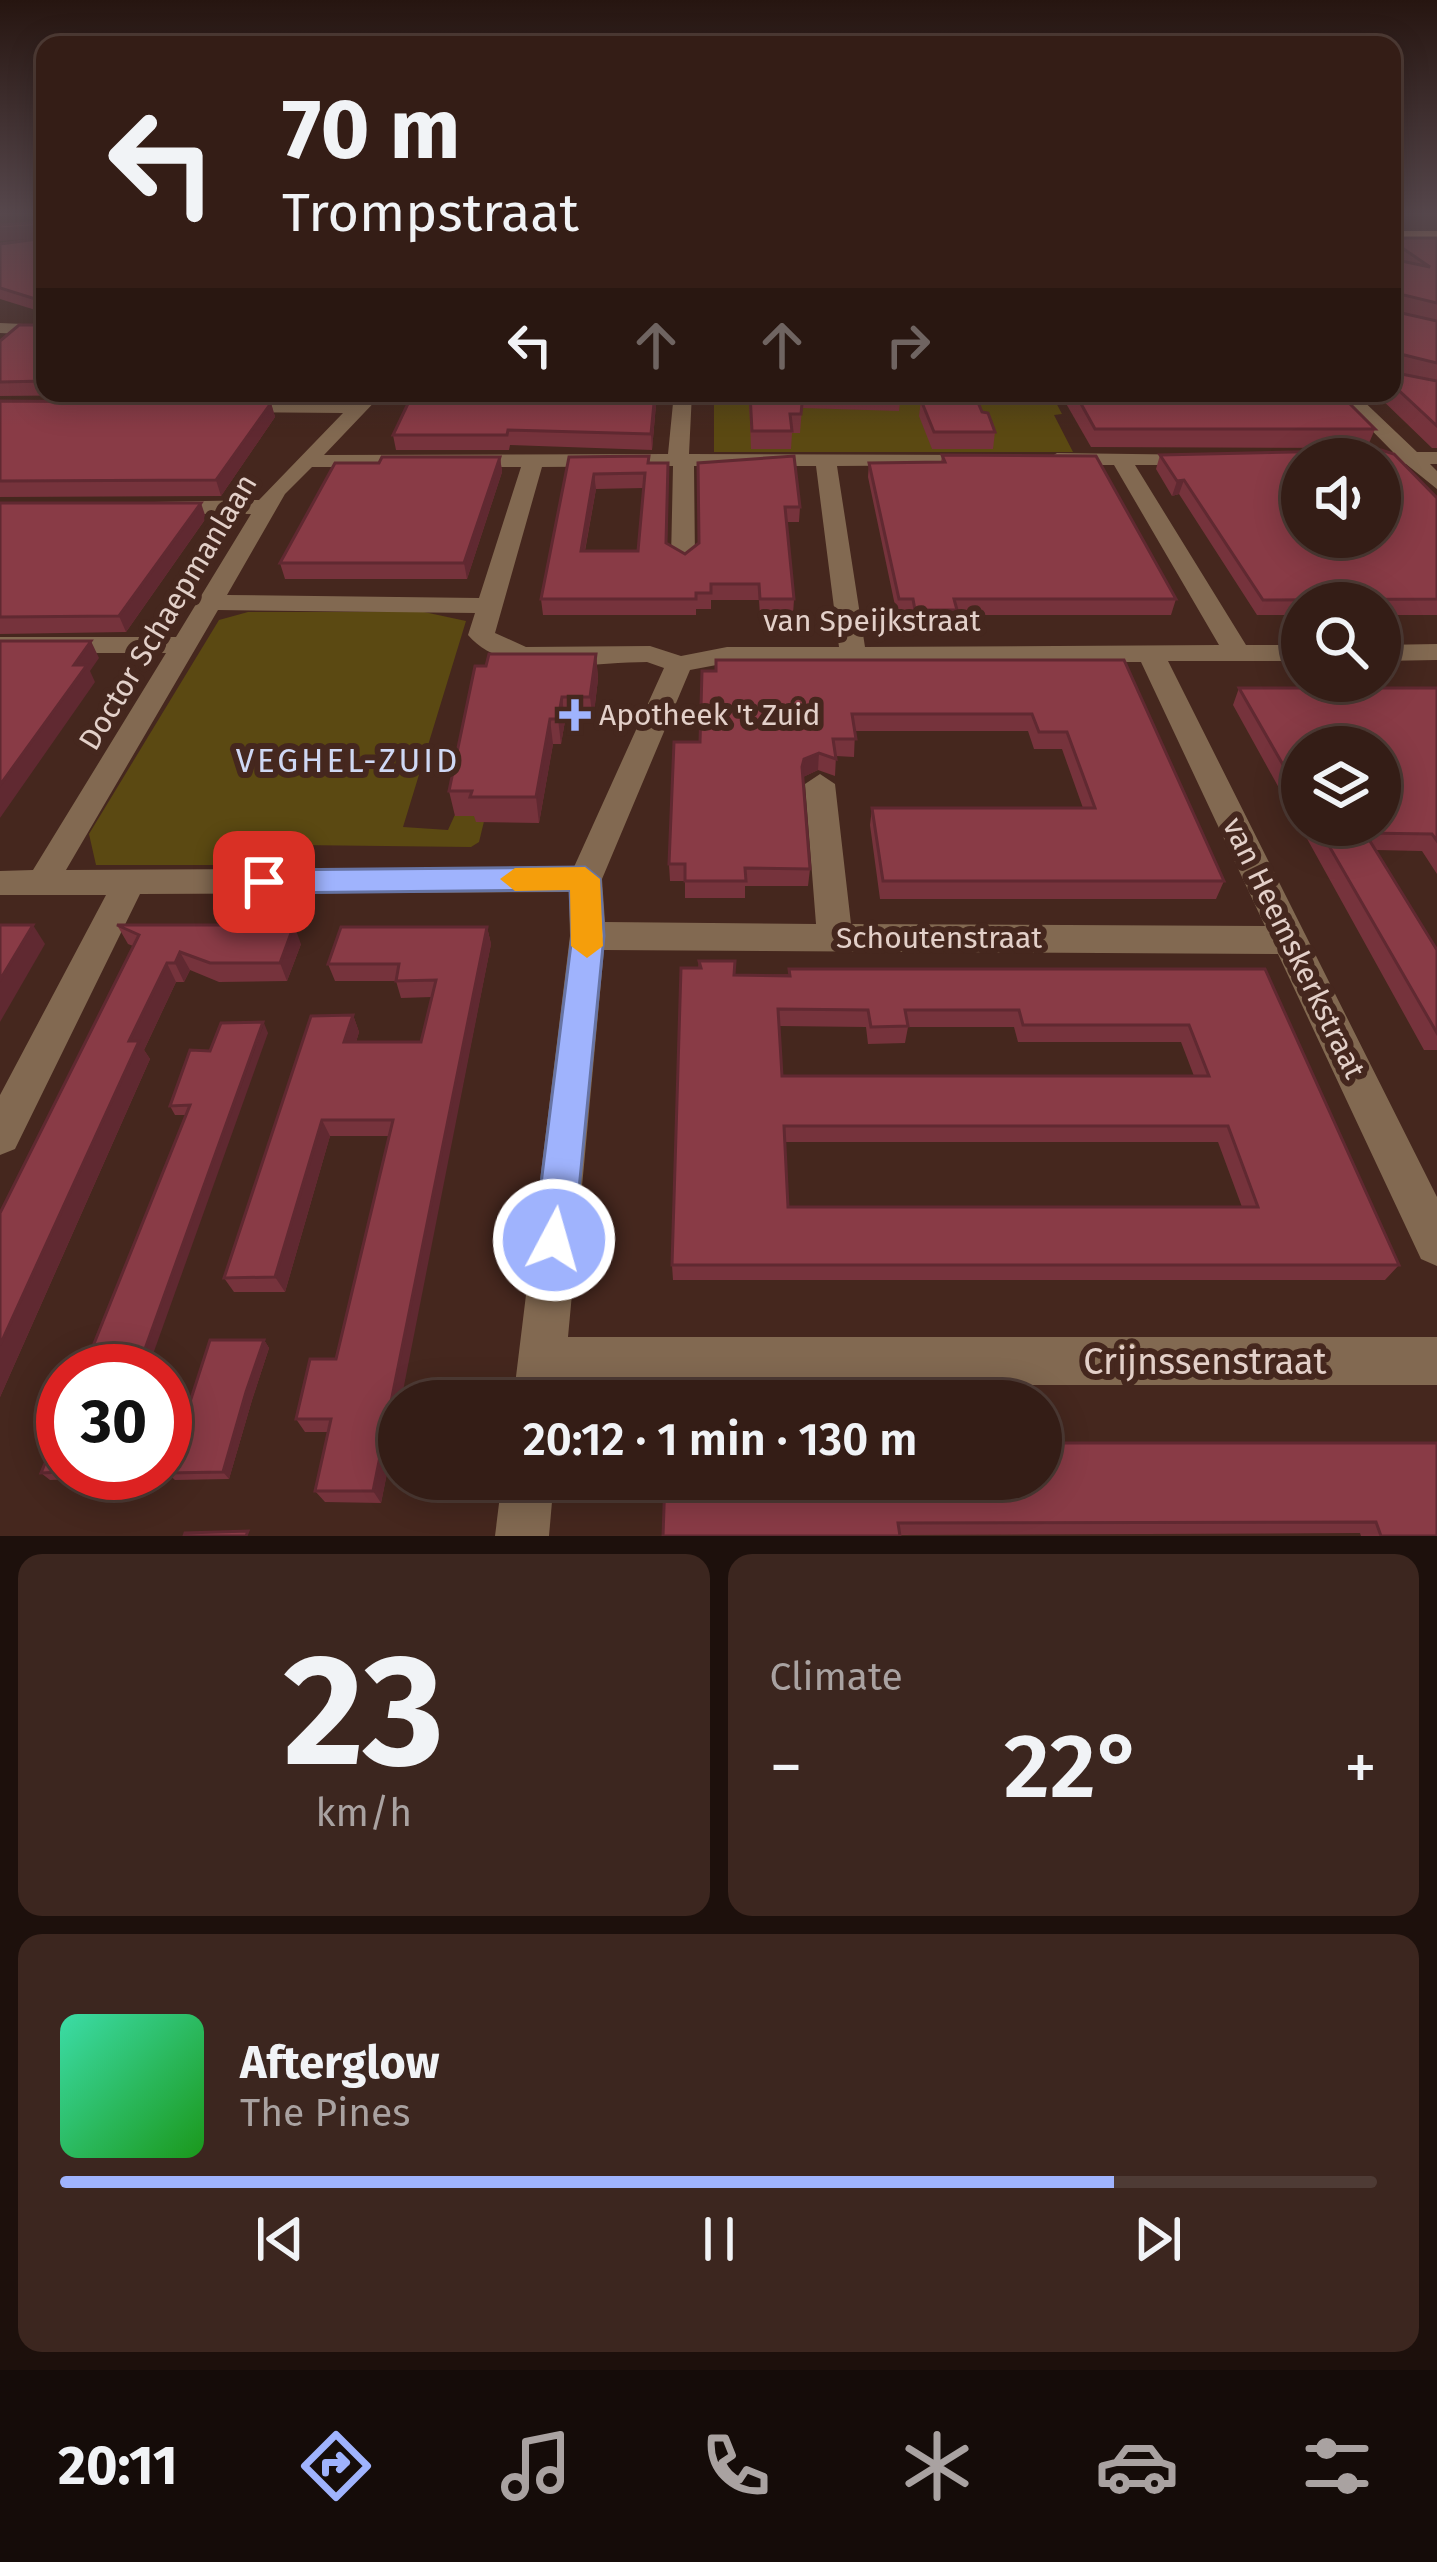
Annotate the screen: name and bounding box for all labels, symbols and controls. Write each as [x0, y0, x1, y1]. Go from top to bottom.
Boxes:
text: 70 m [282, 79, 460, 180]
icon: left [84, 84, 240, 240]
text: Trompstraat [282, 181, 579, 245]
icon: left [497, 312, 563, 378]
icon: ahead [623, 312, 689, 378]
icon: ahead [749, 312, 815, 378]
icon: right [875, 312, 941, 378]
map controls [1281, 438, 1401, 846]
button: sound [1281, 438, 1401, 558]
street label: Doctor Schaepmanlaan [71, 467, 265, 757]
button: search [1281, 582, 1401, 702]
street label: van Speijkstraat [763, 603, 981, 639]
place label: Apotheek 't Zuid [599, 697, 821, 733]
marker: Apotheek 't Zuid [562, 702, 588, 728]
button: layers [1281, 726, 1401, 846]
district label: VEGHEL-ZUID [236, 741, 460, 781]
street label: van Heemskerkstraat [1215, 812, 1373, 1085]
pin [213, 831, 315, 933]
icon: arrive [231, 849, 297, 915]
street label: Schoutenstraat [836, 920, 1042, 956]
position arrow [491, 1177, 617, 1303]
street label: Crijnssenstraat [1083, 1340, 1327, 1384]
speed limit sign: 30 [36, 1344, 192, 1500]
text: 20:12 · 1 min · 130 m [523, 1413, 917, 1467]
text: 23 [283, 1618, 444, 1805]
text: Climate [770, 1654, 903, 1700]
text: 22° [1004, 1713, 1143, 1821]
text: − [770, 1728, 803, 1807]
text: + [1344, 1728, 1377, 1807]
text: km/h [315, 1790, 412, 1836]
text: Afterglow [240, 2036, 439, 2090]
text: The Pines [240, 2090, 411, 2136]
icon: previous [247, 2206, 313, 2272]
icon: pause [686, 2206, 752, 2272]
icon: next [1125, 2206, 1191, 2272]
icon: directions [294, 2424, 378, 2508]
icon: music [494, 2424, 578, 2508]
icon: phone [694, 2424, 778, 2508]
icon: climate [895, 2424, 979, 2508]
icon: car [1095, 2424, 1179, 2508]
icon: filters [1295, 2424, 1379, 2508]
text: 20:11 [58, 2434, 178, 2498]

